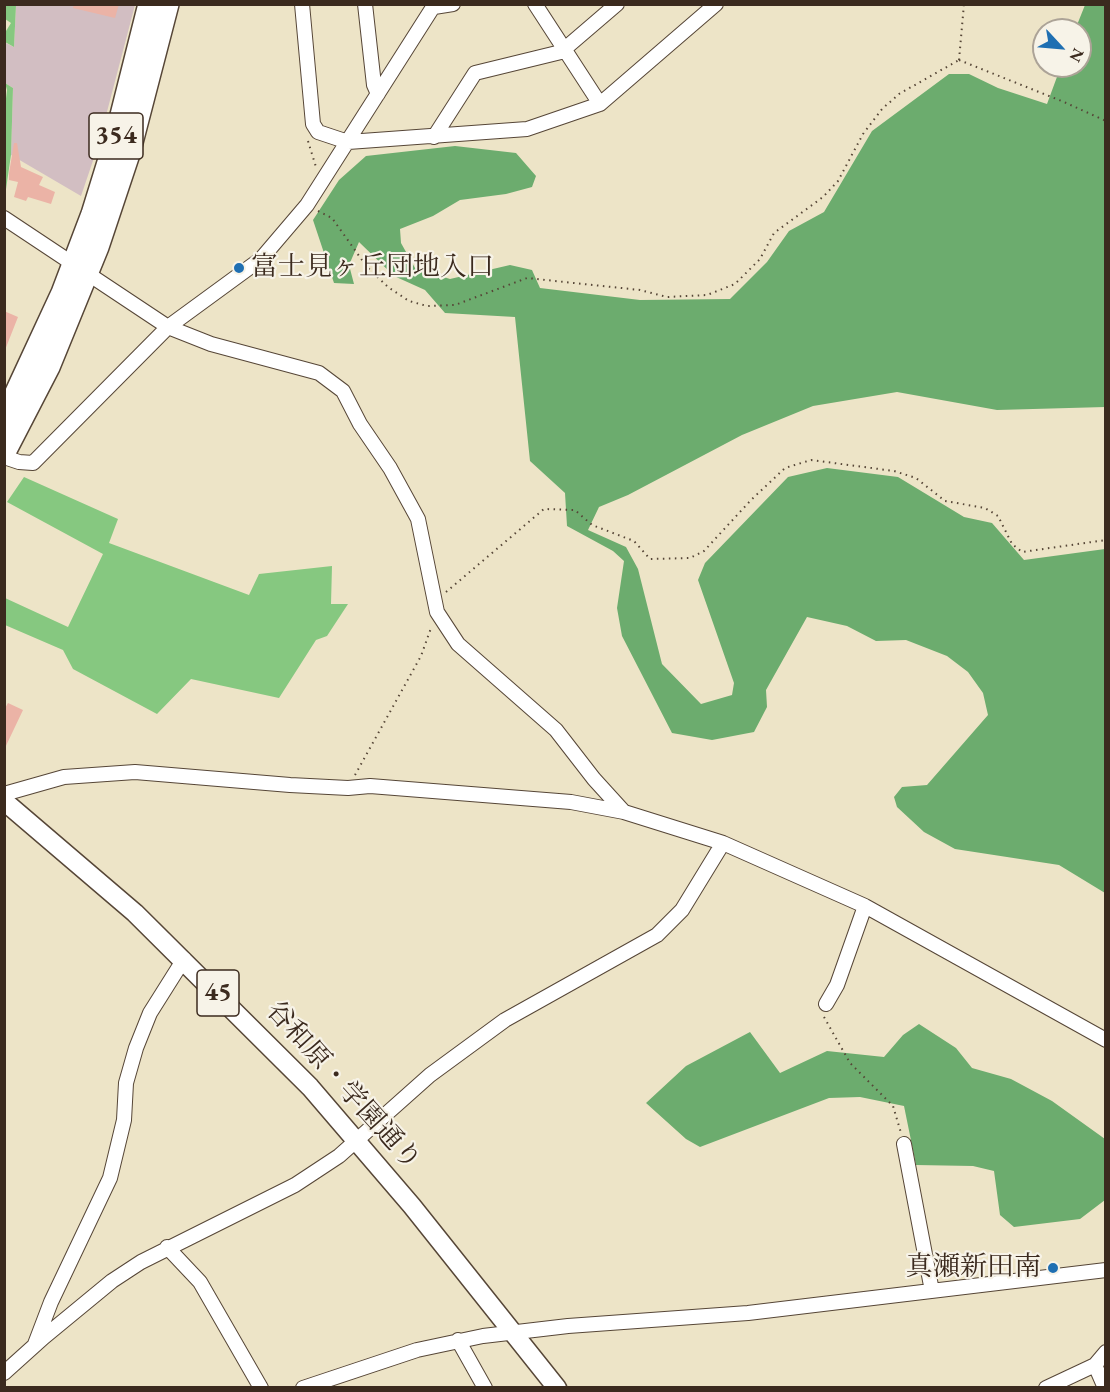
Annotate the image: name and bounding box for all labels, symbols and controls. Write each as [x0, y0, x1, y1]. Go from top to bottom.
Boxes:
north arrow [1032, 18, 1092, 78]
text: N [1065, 45, 1089, 66]
road number: 354 [89, 113, 143, 159]
place label: 富士見ヶ丘団地入口 [251, 252, 494, 284]
marker: 富士見ヶ丘団地入口 [232, 261, 246, 275]
road number: 45 [197, 970, 239, 1016]
street label: 谷和原・学園通り [259, 995, 427, 1177]
place label: 真瀬新田南 [906, 1252, 1041, 1284]
marker: 真瀬新田南 [1046, 1261, 1060, 1275]

